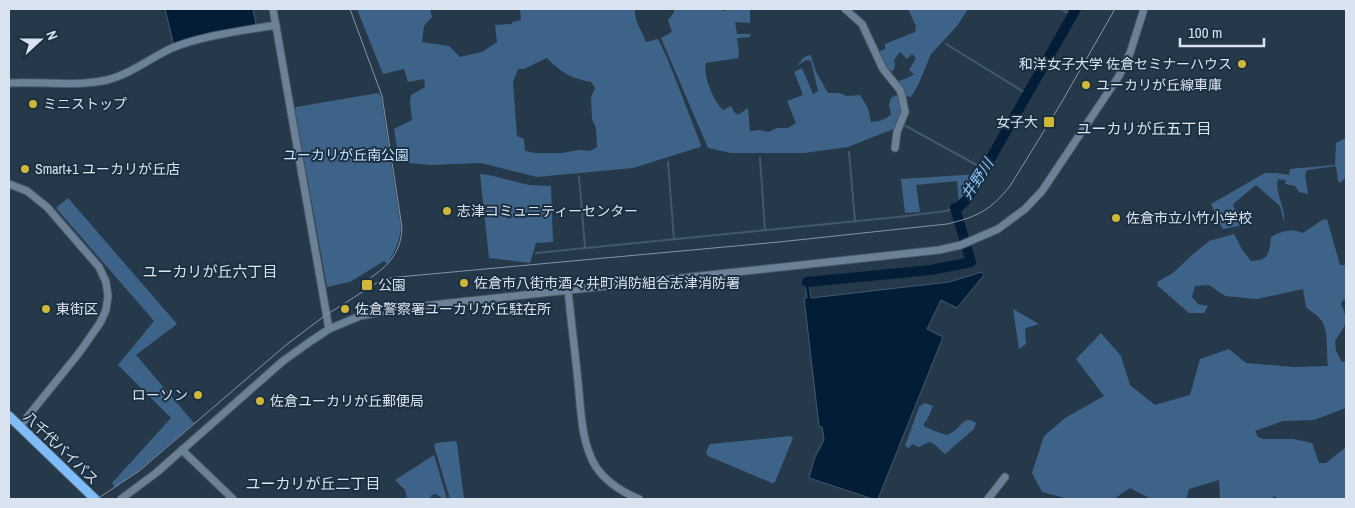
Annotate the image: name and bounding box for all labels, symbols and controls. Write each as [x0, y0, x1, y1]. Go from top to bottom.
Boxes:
north arrow [15, 15, 65, 65]
scale bar [1180, 15, 1264, 47]
text: 100 m [1188, 22, 1222, 43]
text: N [42, 28, 62, 42]
place label: 和洋女子大学 佐倉セミナーハウス [1019, 55, 1232, 73]
marker: 和洋女子大学 佐倉セミナーハウス [1236, 58, 1248, 70]
place label: ユーカリが丘線車庫 [1096, 76, 1222, 94]
marker: ユーカリが丘線車庫 [1080, 79, 1092, 91]
place label: ミニストップ [43, 95, 127, 113]
marker: ミニストップ [27, 98, 39, 110]
place label: 女子大 [996, 113, 1038, 131]
marker: 女子大 [1042, 115, 1056, 129]
district label: ユーカリが丘五丁目 [1076, 118, 1212, 139]
park label: ユーカリが丘南公園 [283, 146, 409, 164]
water label: 井野川 [956, 153, 999, 204]
place label: Smart+1 ユーカリが丘店 [35, 160, 180, 178]
marker: Smart+1 ユーカリが丘店 [19, 163, 31, 175]
place label: 志津コミュニティーセンター [457, 202, 638, 220]
marker: 志津コミュニティーセンター [441, 205, 453, 217]
place label: 佐倉市立小竹小学校 [1126, 209, 1252, 227]
marker: 佐倉市立小竹小学校 [1110, 212, 1122, 224]
district label: ユーカリが丘六丁目 [142, 261, 278, 282]
place label: 佐倉市八街市酒々井町消防組合志津消防署 [474, 274, 740, 292]
place label: 公園 [378, 276, 406, 294]
marker: 佐倉市八街市酒々井町消防組合志津消防署 [458, 277, 470, 289]
marker: 公園 [360, 278, 374, 292]
place label: 東街区 [56, 300, 98, 318]
place label: 佐倉警察署ユーカリが丘駐在所 [355, 300, 551, 318]
marker: 東街区 [40, 303, 52, 315]
marker: 佐倉警察署ユーカリが丘駐在所 [339, 303, 351, 315]
place label: ローソン [132, 386, 188, 404]
marker: ローソン [192, 389, 204, 401]
place label: 佐倉ユーカリが丘郵便局 [270, 392, 424, 410]
marker: 佐倉ユーカリが丘郵便局 [254, 395, 266, 407]
street label: 八千代バイパス [20, 408, 102, 488]
district label: ユーカリが丘二丁目 [245, 473, 381, 494]

